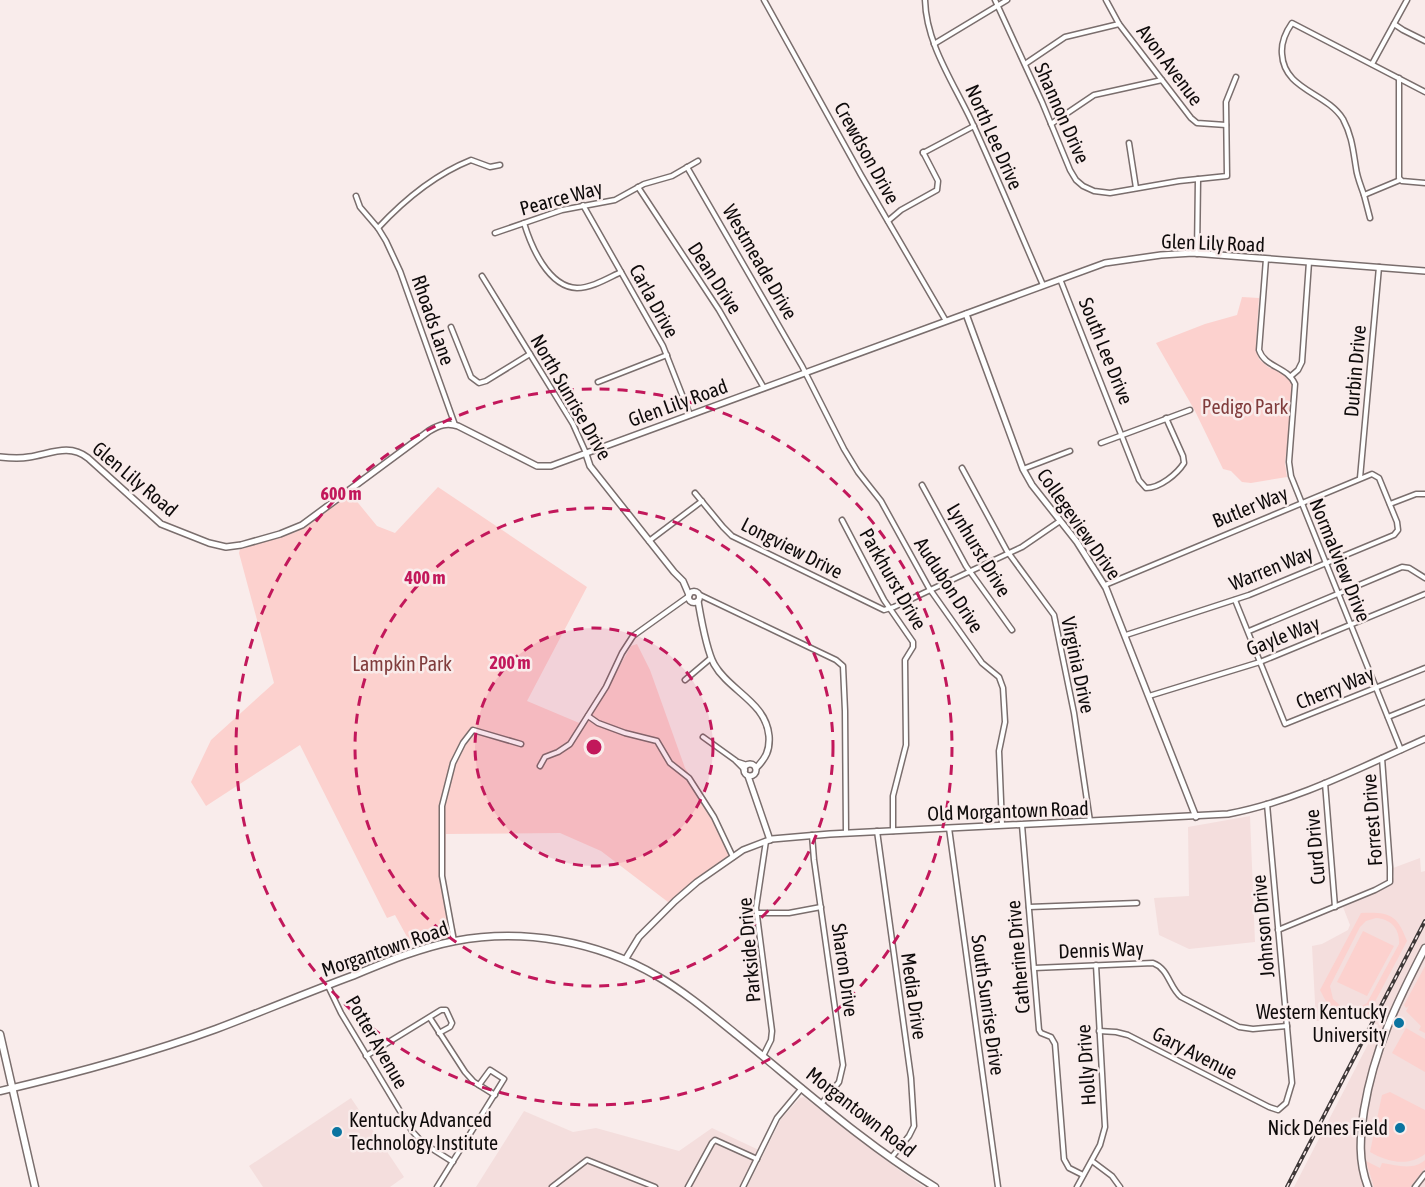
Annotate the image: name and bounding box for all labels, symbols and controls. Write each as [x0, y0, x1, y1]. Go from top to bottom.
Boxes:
street label: Avon Avenue [1133, 20, 1208, 110]
street label: Shannon Drive [1030, 59, 1095, 167]
street label: North Lee Drive [961, 81, 1028, 193]
street label: Crewdson Drive [830, 98, 905, 208]
street label: Pearce Way [517, 175, 605, 220]
street label: Westmeade Drive [718, 200, 803, 323]
street label: Glen Lily Road [1161, 229, 1265, 256]
street label: Dean Drive [684, 238, 747, 318]
street label: Carla Drive [625, 260, 684, 341]
street label: Rhoads Lane [407, 272, 460, 368]
street label: South Lee Drive [1075, 294, 1138, 408]
street label: Durbin Drive [1339, 324, 1370, 418]
street label: North Sunrise Drive [526, 330, 617, 464]
street label: Glen Lily Road [625, 374, 731, 431]
park label: Pedigo Park [1202, 395, 1288, 418]
street label: Glen Lily Road [88, 436, 182, 521]
street label: Collegeview Drive [1033, 464, 1126, 584]
street label: Butler Way [1209, 481, 1291, 532]
text: 600 m [321, 483, 361, 504]
street label: Normalview Drive [1305, 495, 1376, 625]
street label: Lynhurst Drive [943, 499, 1016, 601]
street label: Longview Drive [738, 512, 847, 583]
street label: Parkhurst Drive [855, 524, 932, 633]
street label: Audubon Drive [910, 533, 989, 637]
street label: Warren Way [1226, 540, 1316, 595]
text: 400 m [404, 567, 445, 588]
street label: Gayle Way [1243, 611, 1323, 660]
street label: Virginia Drive [1057, 615, 1100, 715]
park label: Lampkin Park [352, 652, 452, 675]
text: 200 m [490, 652, 530, 673]
street label: Cherry Way [1292, 662, 1377, 714]
centre of rings [584, 737, 604, 757]
street label: Forrest Drive [1357, 773, 1386, 867]
street label: Old Morgantown Road [927, 796, 1089, 825]
street label: Curd Drive [1300, 808, 1329, 886]
street label: Johnson Drive [1247, 874, 1278, 978]
street label: Parkside Drive [732, 897, 765, 1003]
street label: Catherine Drive [1001, 899, 1034, 1015]
street label: Morgantown Road [318, 916, 451, 981]
street label: Sharon Drive [828, 922, 863, 1018]
street label: South Sunrise Drive [967, 933, 1010, 1077]
street label: Dennis Way [1058, 937, 1144, 962]
street label: Media Drive [897, 951, 932, 1041]
street label: Potter Avenue [342, 991, 413, 1092]
place label: Western Kentucky University [1256, 1000, 1387, 1046]
marker: Western Kentucky University [1392, 1016, 1406, 1030]
street label: Gary Avenue [1149, 1021, 1241, 1084]
street label: Holly Drive [1071, 1024, 1100, 1106]
street label: Morgantown Road [802, 1062, 921, 1161]
place label: Kentucky Advanced Technology Institute [349, 1108, 498, 1154]
place label: Nick Denes Field [1267, 1116, 1388, 1139]
marker: Nick Denes Field [1393, 1121, 1407, 1135]
marker: Kentucky Advanced Technology Institute [330, 1125, 344, 1139]

